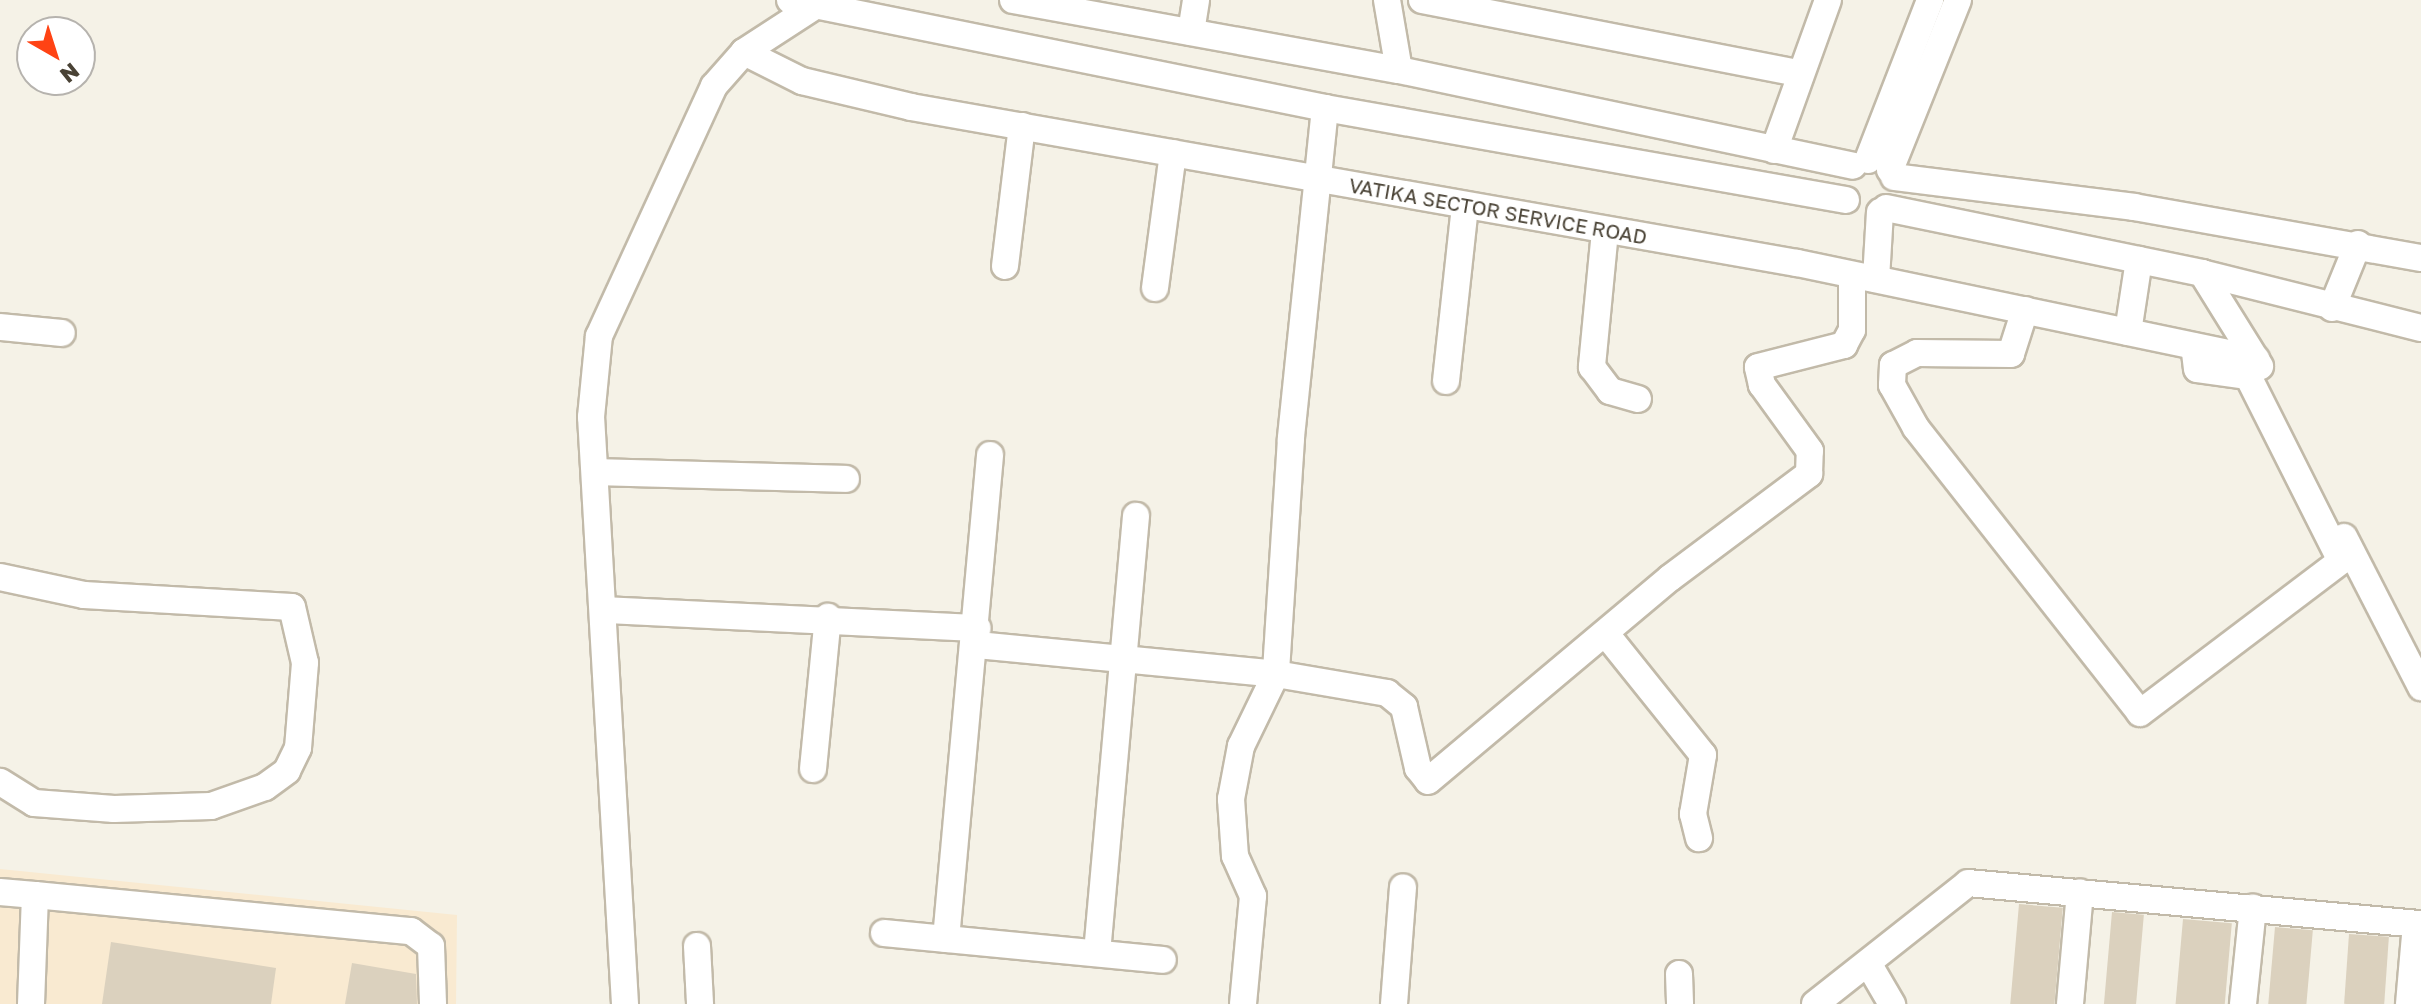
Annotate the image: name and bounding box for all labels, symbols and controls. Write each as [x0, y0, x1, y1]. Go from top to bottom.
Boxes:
north arrow [16, 16, 96, 96]
text: N [55, 58, 85, 89]
street label: VATIKA SECTOR SERVICE ROAD [1347, 173, 1649, 249]

